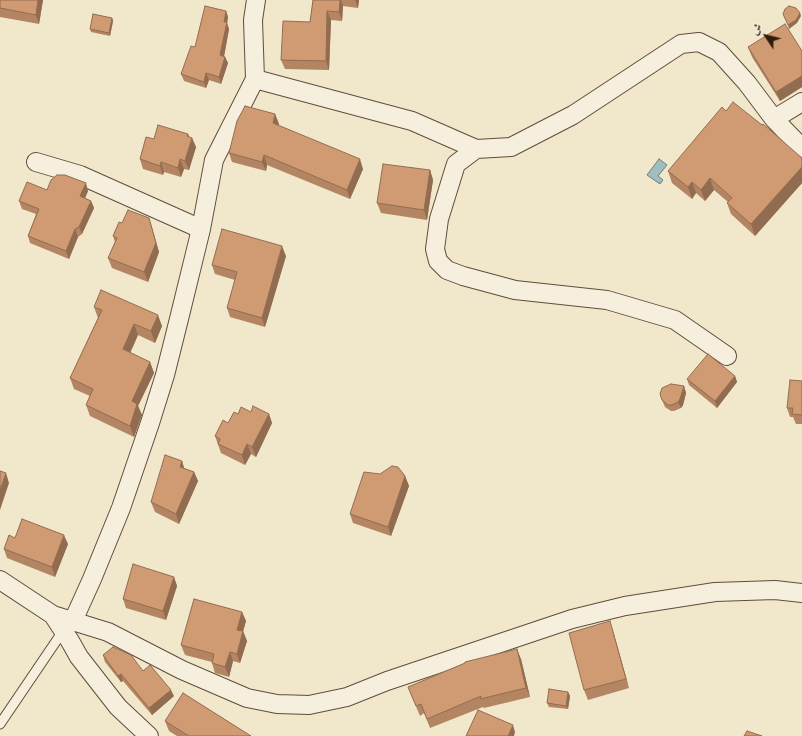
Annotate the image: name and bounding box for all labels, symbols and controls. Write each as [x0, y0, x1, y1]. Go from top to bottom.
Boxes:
north arrow [746, 16, 786, 56]
text: ش [746, 20, 766, 38]

